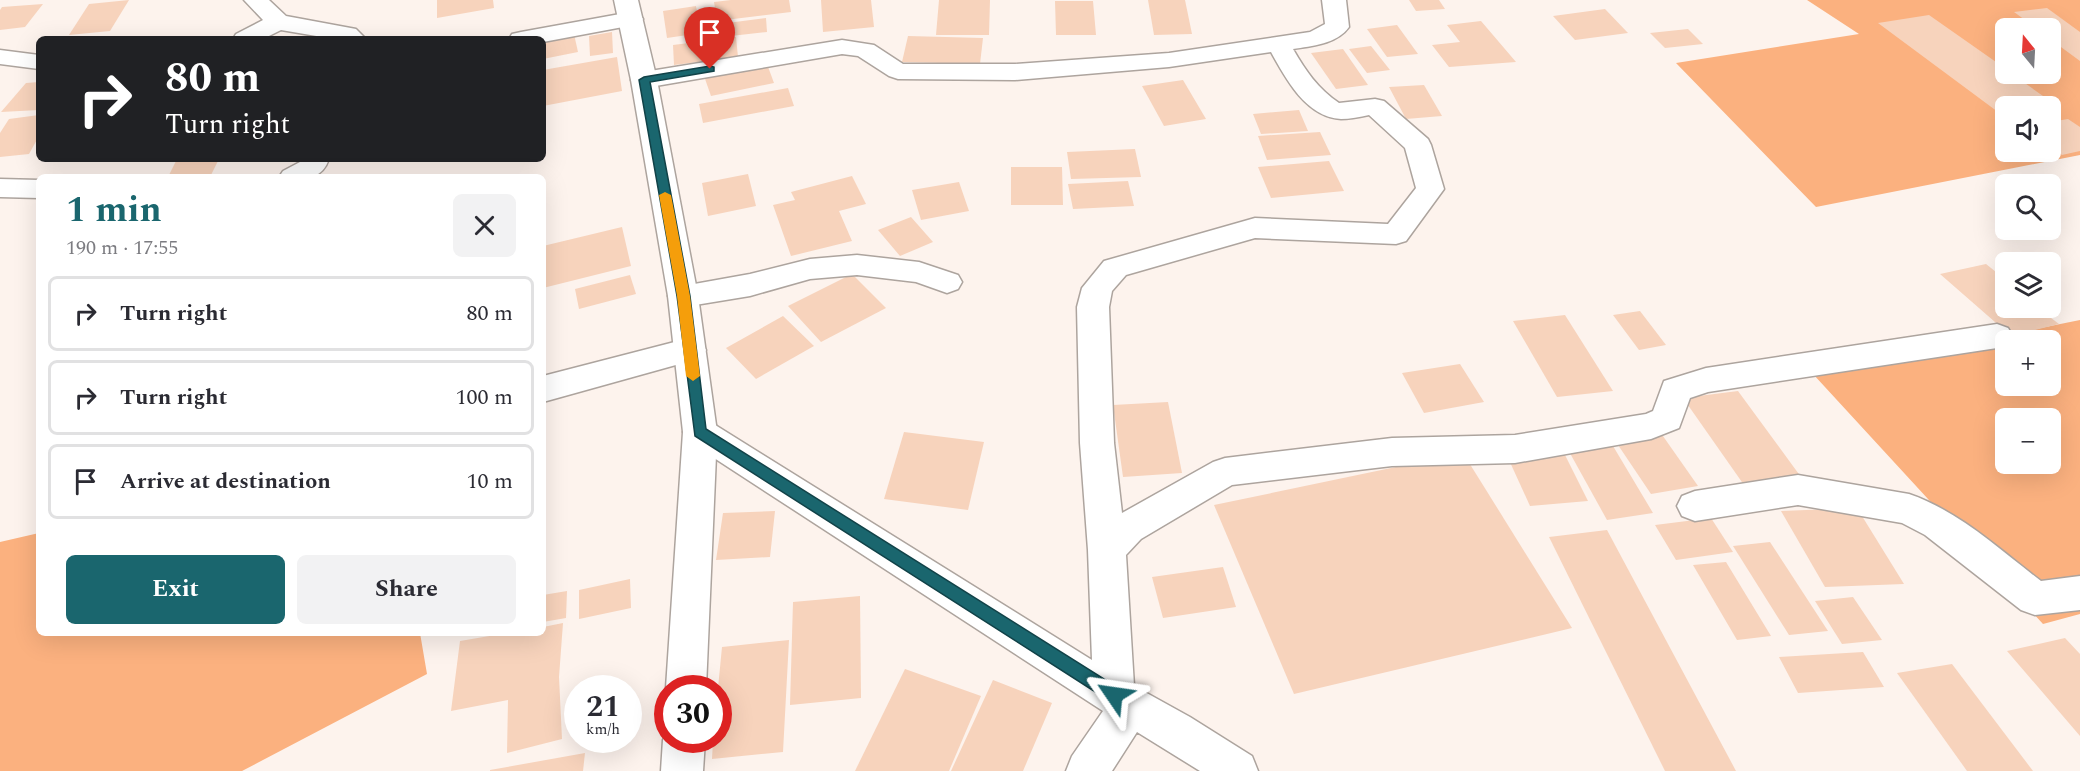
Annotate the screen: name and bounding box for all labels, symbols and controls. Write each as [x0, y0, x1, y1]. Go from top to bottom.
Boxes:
pin [684, 7, 735, 69]
icon: arrive [693, 16, 726, 49]
north arrow [1995, 18, 2061, 84]
map controls [1995, 18, 2061, 474]
text: 80 m [165, 47, 260, 110]
icon: right [66, 60, 144, 138]
button: sound [1995, 96, 2061, 162]
text: Turn right [165, 104, 290, 146]
button: search [1995, 174, 2061, 240]
text: 1 min [66, 183, 162, 238]
button: close [453, 194, 516, 257]
text: 190 m · 17:55 [66, 233, 178, 263]
button: layers [1995, 252, 2061, 318]
icon: right [69, 297, 102, 330]
text: Turn right [120, 297, 227, 330]
text: 80 m [467, 297, 513, 330]
button: + [1995, 330, 2061, 396]
icon: right [69, 381, 102, 414]
text: Turn right [120, 381, 227, 414]
text: 100 m [456, 381, 513, 414]
button: − [1995, 408, 2061, 474]
icon: arrive [69, 465, 102, 498]
text: Arrive at destination [120, 465, 331, 498]
text: 10 m [467, 465, 513, 498]
button: Exit [66, 555, 285, 624]
button: Share [297, 555, 516, 624]
position arrow [1082, 663, 1146, 727]
speed limit sign: 30 [654, 675, 732, 753]
text: 21 [586, 684, 620, 730]
text: km/h [586, 718, 620, 741]

